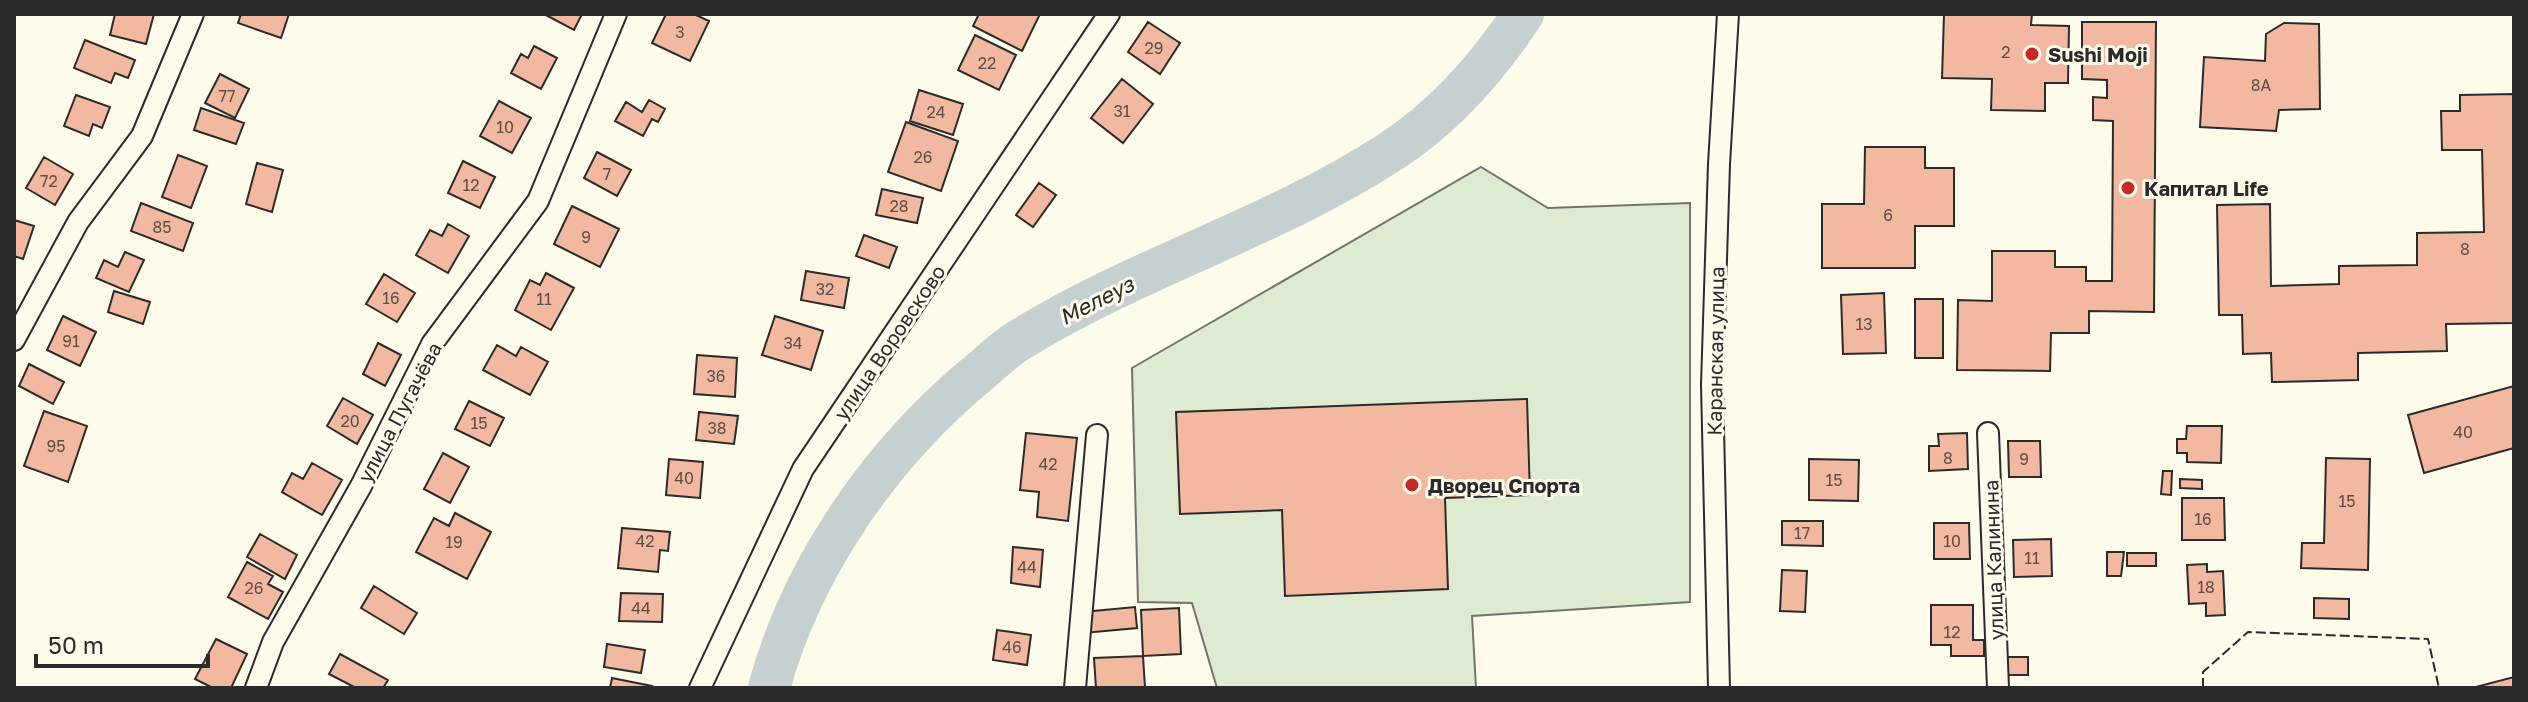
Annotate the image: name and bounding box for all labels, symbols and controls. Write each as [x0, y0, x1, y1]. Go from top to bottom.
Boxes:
house number: 3 [675, 22, 685, 42]
house number: 29 [1145, 38, 1163, 58]
house number: 2 [2001, 42, 2011, 62]
place label: Sushi Moji [2048, 42, 2148, 66]
marker: Sushi Moji [2023, 45, 2041, 63]
house number: 22 [978, 53, 996, 73]
house number: 8А [2251, 75, 2272, 95]
house number: 77 [219, 86, 235, 106]
house number: 31 [1113, 101, 1131, 121]
house number: 24 [926, 102, 946, 122]
house number: 10 [496, 117, 514, 137]
house number: 26 [914, 147, 932, 167]
house number: 7 [603, 164, 611, 184]
house number: 72 [40, 171, 58, 191]
house number: 12 [462, 175, 480, 195]
place label: Капитал Life [2144, 176, 2269, 200]
marker: Капитал Life [2119, 179, 2137, 197]
house number: 28 [889, 196, 909, 216]
house number: 6 [1883, 205, 1893, 225]
house number: 85 [152, 217, 172, 237]
house number: 9 [581, 227, 591, 247]
house number: 8 [2460, 239, 2470, 259]
street label: улица Воровсково [828, 260, 950, 424]
street label: Каранская улица [1702, 266, 1728, 436]
water label: Мелеуз [1054, 269, 1139, 330]
house number: 32 [816, 279, 834, 299]
house number: 16 [382, 288, 400, 308]
house number: 11 [536, 289, 552, 309]
house number: 13 [1855, 314, 1873, 334]
house number: 91 [62, 331, 80, 351]
house number: 34 [783, 333, 803, 353]
street label: улица Пугачёва [352, 338, 446, 486]
house number: 36 [706, 366, 726, 386]
house number: 20 [340, 411, 360, 431]
house number: 15 [470, 413, 488, 433]
house number: 38 [707, 418, 727, 438]
house number: 40 [2453, 422, 2473, 442]
house number: 95 [47, 436, 65, 456]
house number: 8 [1943, 448, 1953, 468]
house number: 9 [2019, 449, 2029, 469]
house number: 42 [1038, 454, 1058, 474]
house number: 40 [674, 468, 694, 488]
house number: 15 [1825, 470, 1843, 490]
place label: Дворец Спорта [1428, 473, 1580, 497]
marker: Дворец Спорта [1403, 476, 1421, 494]
street label: улица Калинина [1978, 479, 2008, 641]
house number: 15 [2338, 491, 2356, 511]
house number: 16 [2194, 509, 2212, 529]
house number: 17 [1794, 523, 1810, 543]
house number: 42 [635, 531, 655, 551]
house number: 10 [1943, 531, 1961, 551]
house number: 19 [445, 532, 463, 552]
house number: 11 [2024, 548, 2040, 568]
house number: 44 [1017, 557, 1037, 577]
house number: 18 [2197, 577, 2215, 597]
house number: 26 [245, 578, 263, 598]
house number: 44 [631, 598, 651, 618]
scale bar [36, 618, 208, 668]
house number: 12 [1943, 622, 1961, 642]
text: 50 m [48, 630, 104, 659]
house number: 46 [1002, 637, 1022, 657]

